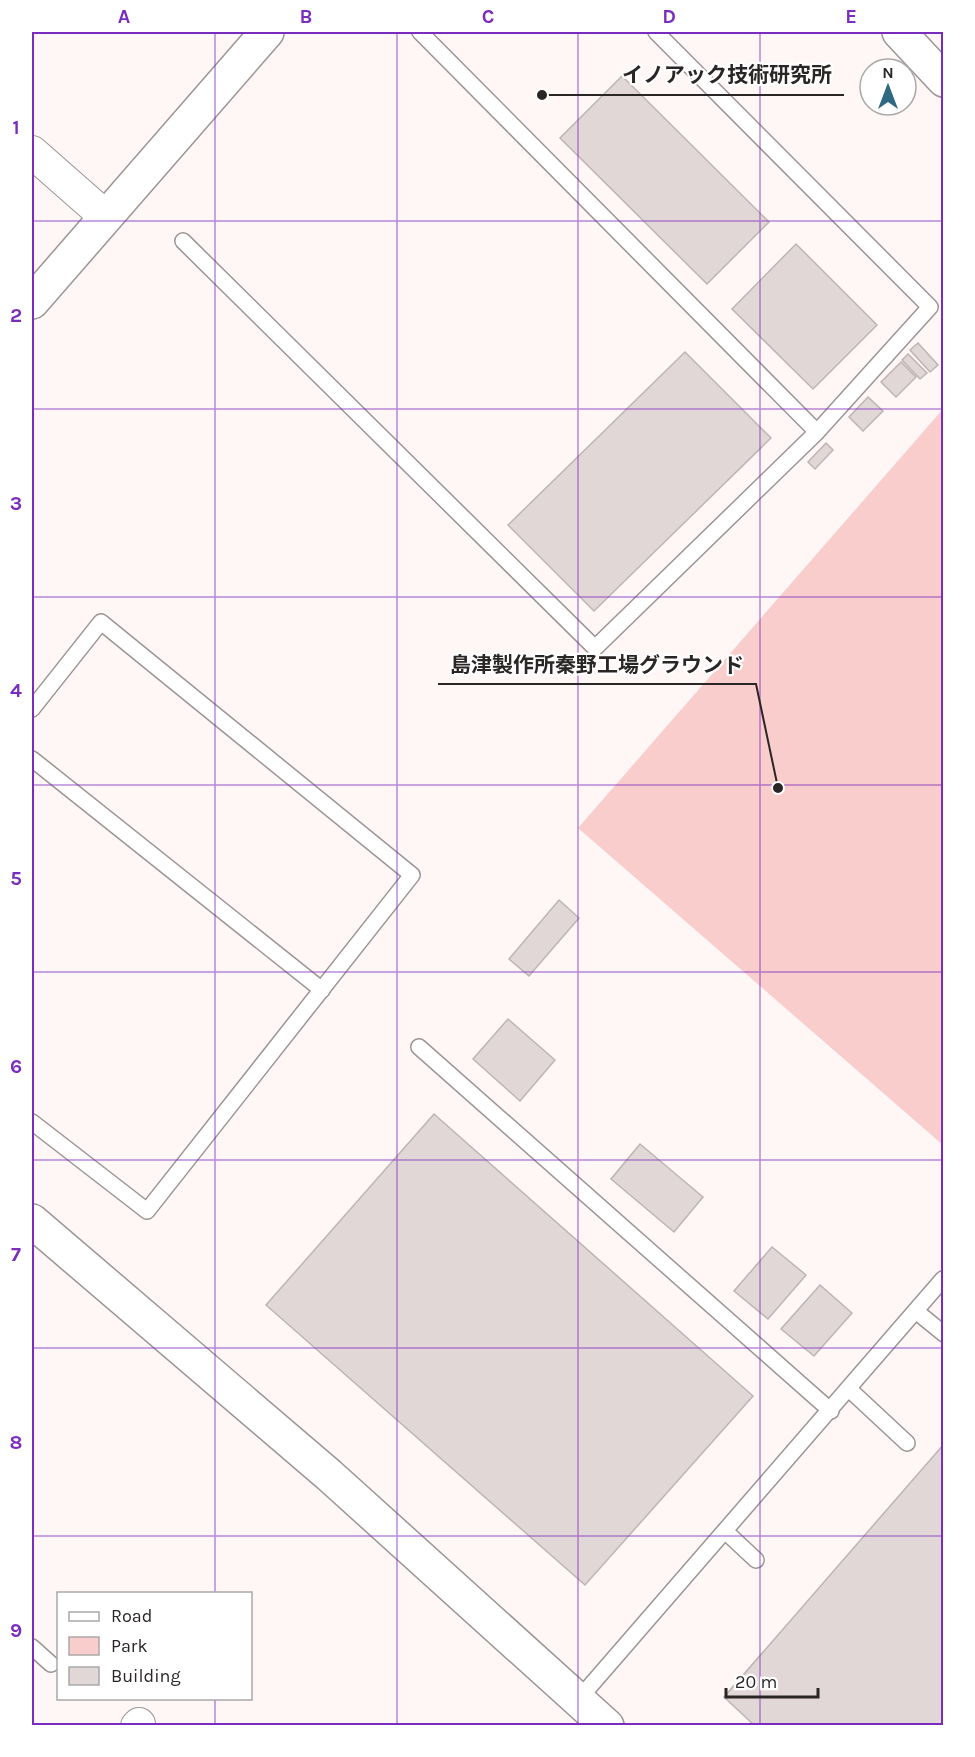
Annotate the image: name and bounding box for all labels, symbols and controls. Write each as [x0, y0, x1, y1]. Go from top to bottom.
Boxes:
text: A [118, 5, 131, 28]
text: B [300, 5, 312, 28]
text: C [482, 5, 494, 28]
text: D [662, 5, 676, 28]
text: E [845, 5, 857, 28]
callout: イノアック技術研究所 [610, 56, 844, 95]
north arrow [858, 57, 918, 117]
text: イノアック技術研究所 [622, 63, 832, 87]
text: N [882, 63, 894, 82]
text: 1 [12, 116, 20, 139]
text: 2 [10, 304, 22, 327]
text: 3 [10, 492, 22, 515]
callout: 島津製作所秦野工場グラウンド [438, 645, 756, 684]
text: 島津製作所秦野工場グラウンド [450, 653, 744, 677]
text: 4 [10, 679, 22, 702]
text: 5 [10, 867, 22, 890]
text: 6 [10, 1055, 22, 1078]
text: 7 [11, 1243, 21, 1266]
text: 8 [10, 1431, 22, 1454]
legend [57, 1592, 252, 1700]
text: Road [111, 1605, 152, 1627]
text: 9 [10, 1619, 22, 1642]
text: Park [111, 1635, 148, 1657]
scale bar [726, 1661, 818, 1699]
text: Building [111, 1665, 181, 1687]
text: 20 m [735, 1671, 777, 1693]

